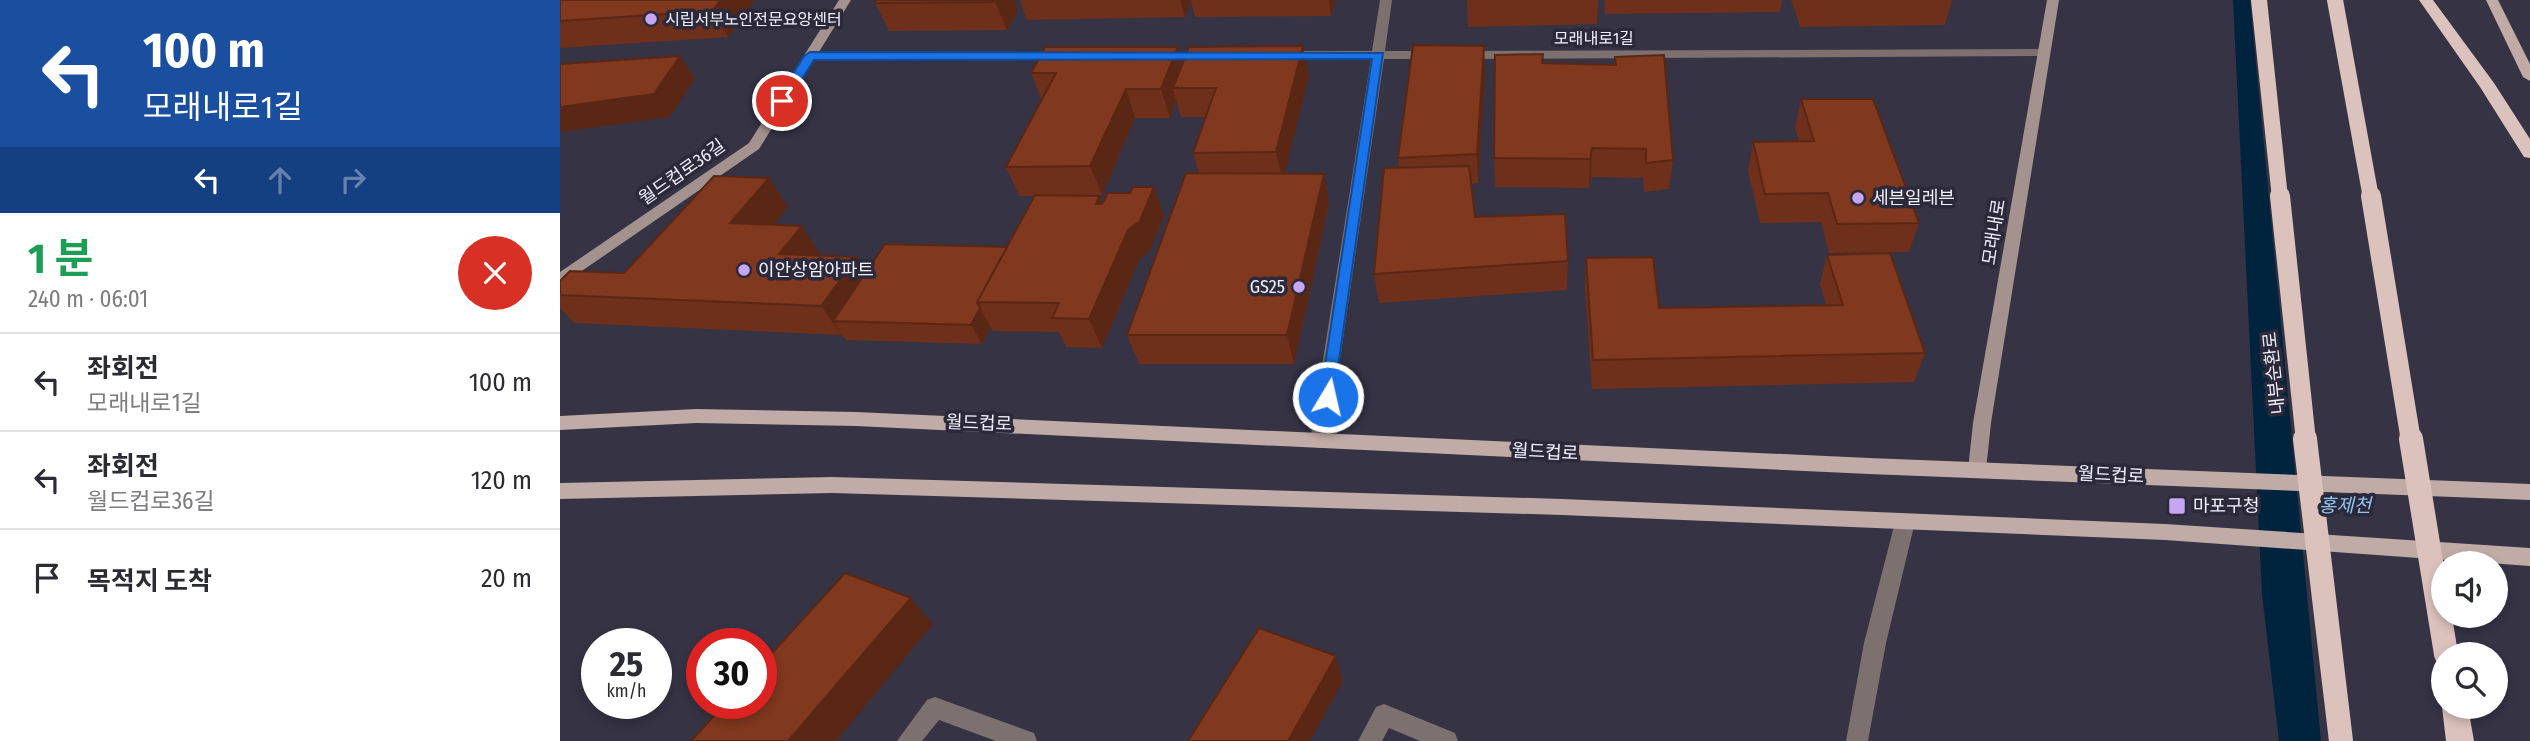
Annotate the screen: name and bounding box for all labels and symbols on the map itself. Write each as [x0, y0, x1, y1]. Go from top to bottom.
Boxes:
place label: 시립서부노인전문요양센터 [665, 10, 842, 29]
marker: 시립서부노인전문요양센터 [643, 11, 659, 27]
street label: 모래내로1길 [1554, 29, 1634, 48]
pin [752, 71, 812, 131]
street label: 월드컵로36길 [635, 134, 729, 210]
place label: 세븐일레븐 [1872, 187, 1955, 209]
marker: 세븐일레븐 [1850, 190, 1866, 206]
street label: 모래내로 [1978, 198, 2010, 266]
place label: 이안상암아파트 [758, 259, 874, 281]
marker: 이안상암아파트 [736, 262, 752, 278]
place label: GS25 [1250, 276, 1285, 298]
marker: GS25 [1291, 279, 1307, 295]
street label: 내부순환로 [2259, 331, 2289, 415]
position arrow [1291, 360, 1365, 434]
street label: 월드컵로 [946, 411, 1012, 435]
street label: 월드컵로 [1511, 439, 1579, 465]
street label: 월드컵로 [2077, 462, 2145, 488]
water label: 홍제천 [2319, 494, 2373, 517]
place label: 마포구청 [2193, 495, 2259, 517]
marker: 마포구청 [2167, 496, 2187, 516]
speed limit sign: 30 [686, 628, 777, 719]

